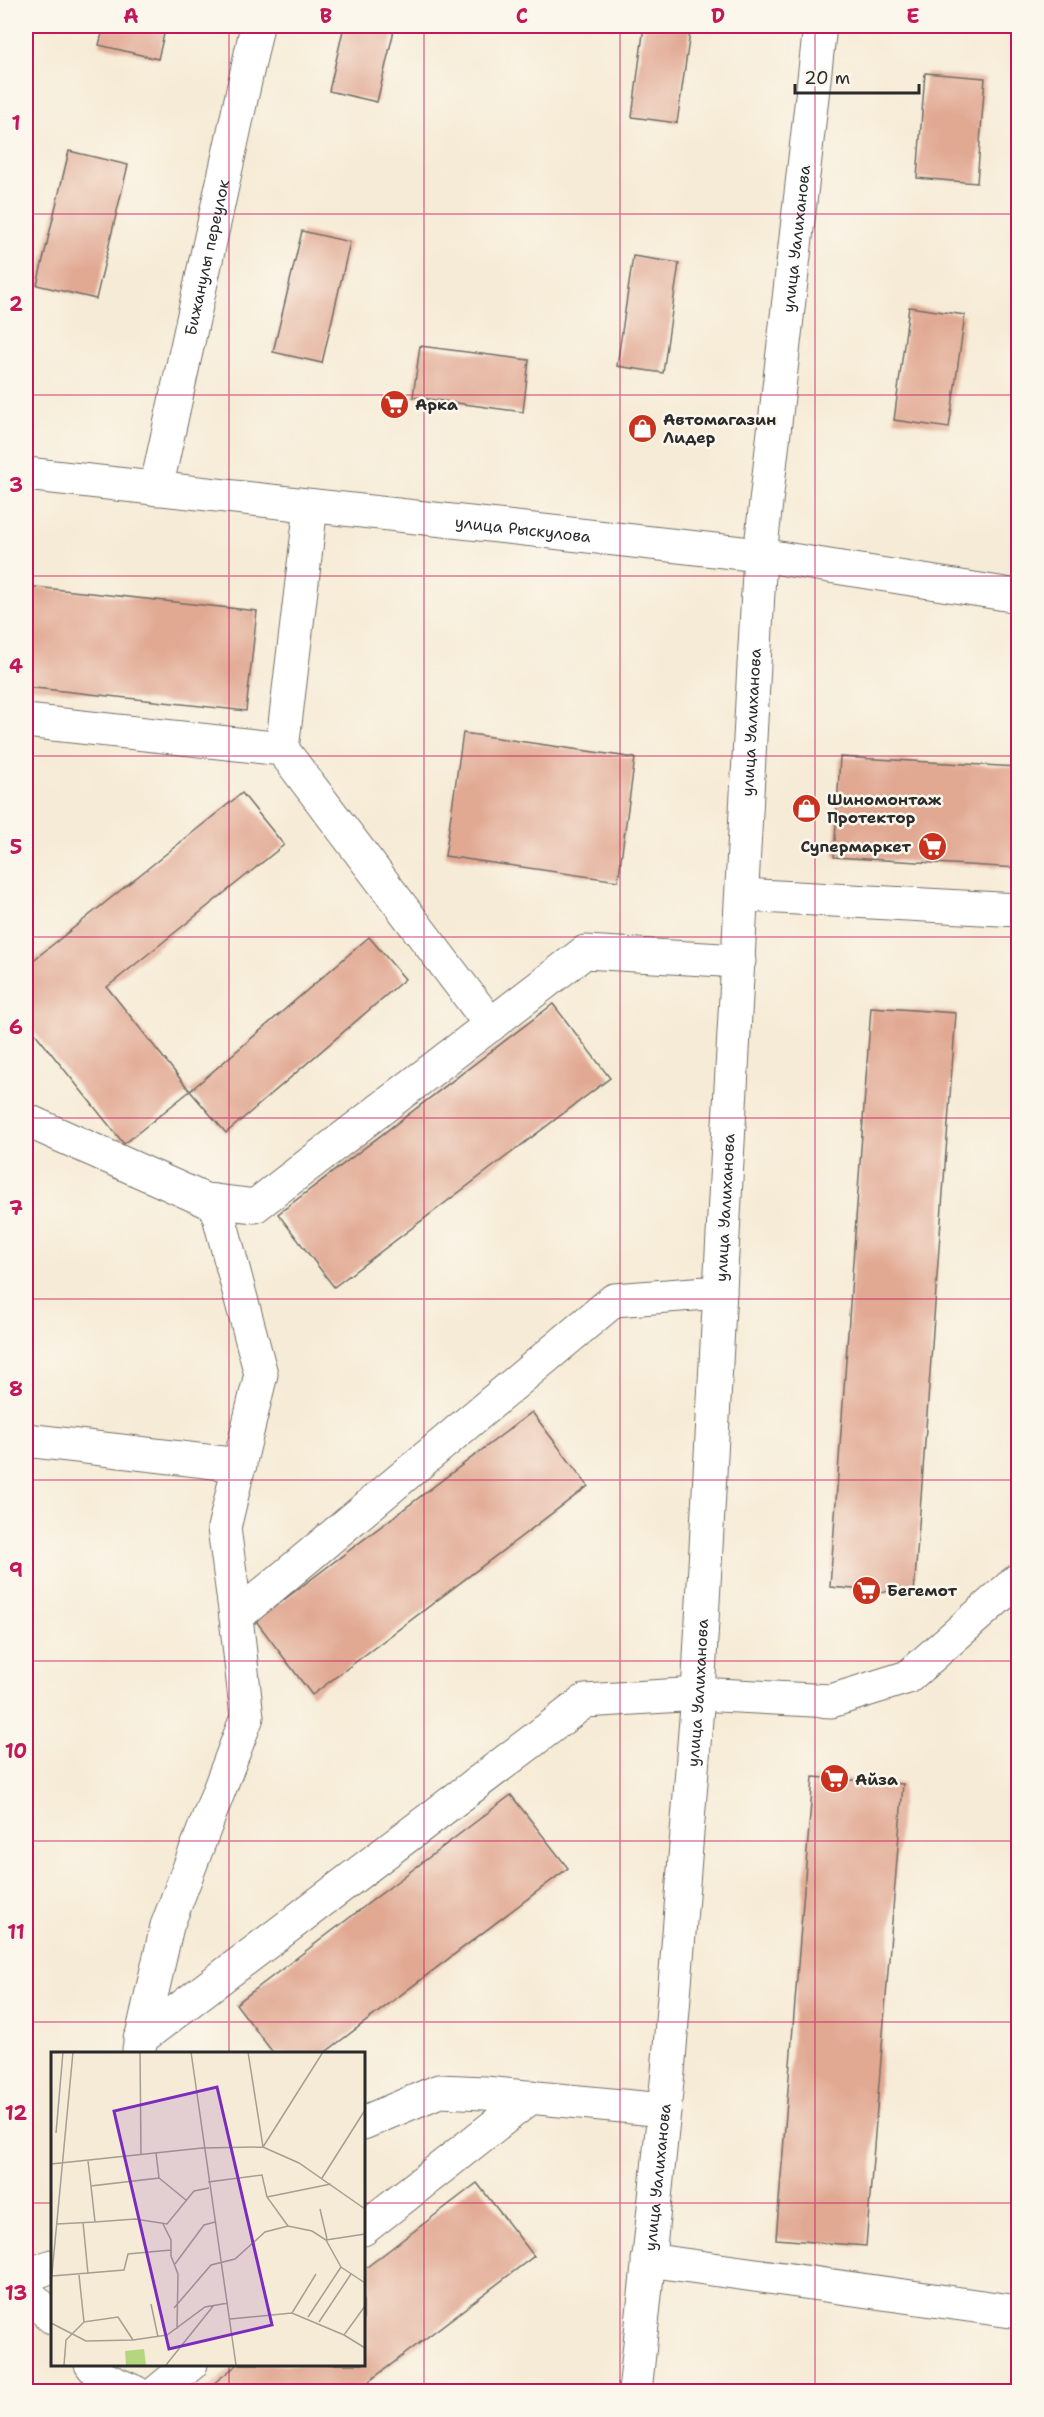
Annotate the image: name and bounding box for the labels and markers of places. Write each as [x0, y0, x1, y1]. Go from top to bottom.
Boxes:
supermarket icon: Арка [378, 388, 410, 420]
place label: Арка [415, 394, 458, 415]
place label: Автомагазин Лидер [663, 409, 776, 448]
shop icon: Автомагазин Лидер [626, 412, 658, 444]
place label: Шиномонтаж Протектор [827, 789, 942, 828]
shop icon: Шиномонтаж Протектор [790, 792, 822, 824]
supermarket icon: Супермаркет [916, 830, 948, 862]
place label: Супермаркет [800, 836, 911, 857]
supermarket icon: Бегемот [850, 1574, 882, 1606]
place label: Бегемот [887, 1580, 958, 1601]
supermarket icon: Айза [818, 1763, 850, 1795]
place label: Айза [855, 1769, 898, 1790]

